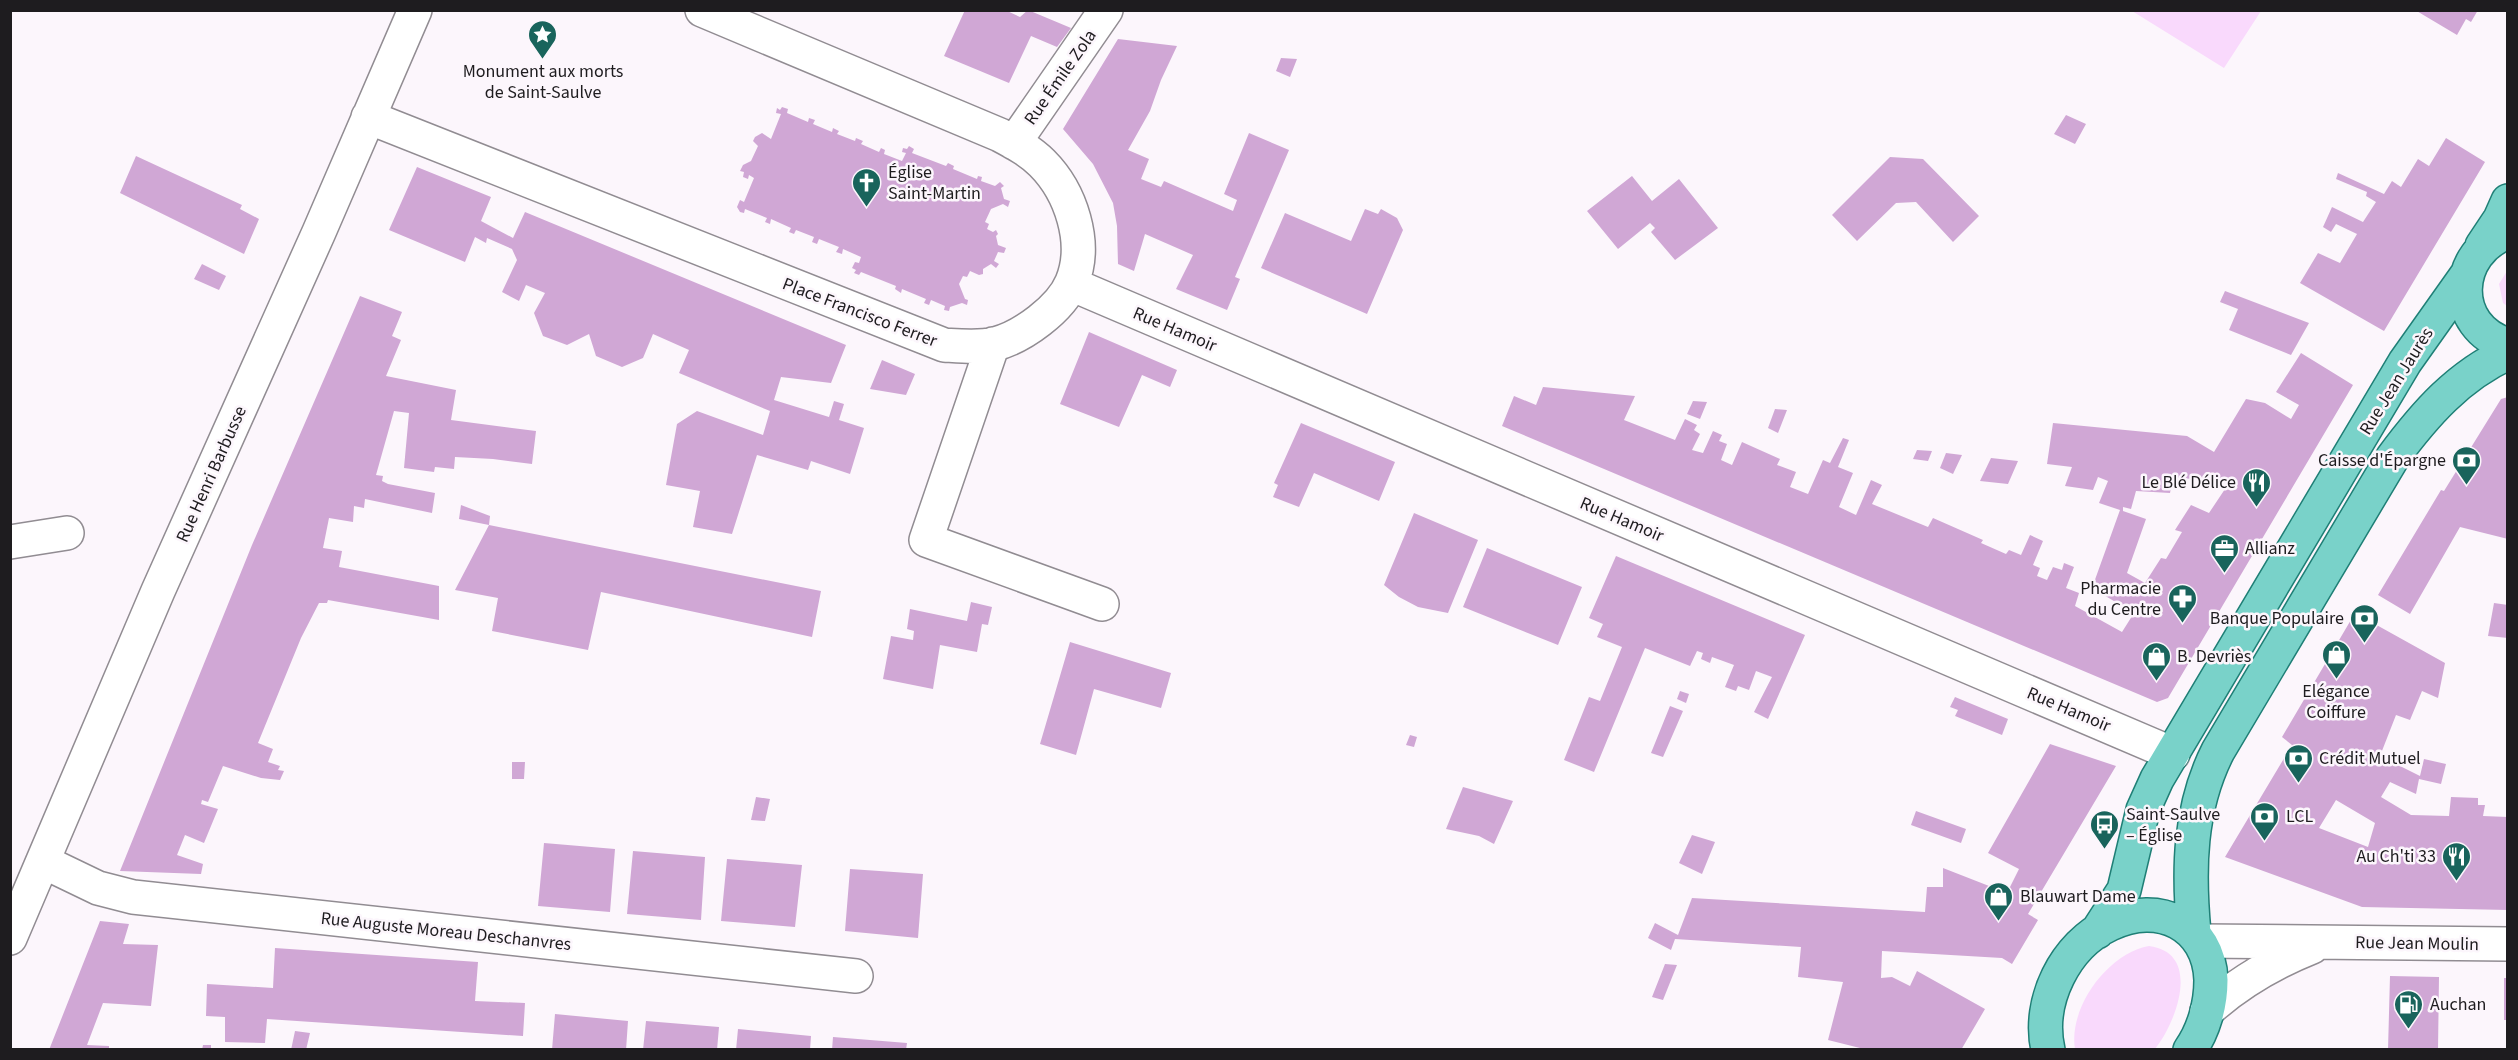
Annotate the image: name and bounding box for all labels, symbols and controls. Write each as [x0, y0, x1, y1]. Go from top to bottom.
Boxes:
place icon: Monument aux morts de Saint-Saulve [527, 18, 559, 60]
street label: Rue Émile Zola [1018, 25, 1103, 130]
place label: Monument aux morts de Saint-Saulve [463, 59, 623, 105]
place label: Église Saint-Martin [888, 160, 981, 206]
church icon: Église Saint-Martin [851, 166, 883, 208]
street label: Place Francisco Ferrer [779, 271, 942, 354]
street label: Rue Hamoir [1129, 301, 1221, 359]
street label: Rue Jean Jaurès [2353, 323, 2439, 440]
street label: Rue Henri Barbusse [170, 402, 253, 546]
bank icon: Caisse d'Épargne [2451, 444, 2483, 486]
place label: Caisse d'Épargne [2318, 448, 2446, 473]
restaurant icon: Le Blé Délice [2241, 466, 2273, 508]
place label: Le Blé Délice [2141, 470, 2236, 495]
street label: Rue Hamoir [1576, 491, 1668, 549]
office icon: Allianz [2208, 532, 2240, 574]
place label: Allianz [2245, 536, 2295, 561]
place label: Pharmacie du Centre [2080, 576, 2161, 622]
pharmacy icon: Pharmacie du Centre [2166, 582, 2198, 624]
bank icon: Banque Populaire [2349, 602, 2381, 644]
place label: Banque Populaire [2210, 606, 2344, 631]
shop icon: Elégance Coiffure [2320, 638, 2352, 680]
shop icon: B. Devriès [2140, 640, 2172, 682]
place label: B. Devriès [2177, 644, 2251, 669]
place label: Elégance Coiffure [2302, 679, 2370, 725]
street label: Rue Hamoir [2023, 681, 2115, 739]
bank icon: Crédit Mutuel [2282, 742, 2314, 784]
place label: Crédit Mutuel [2319, 746, 2421, 771]
bank icon: LCL [2249, 800, 2281, 842]
place label: Saint-Saulve – Église [2126, 802, 2220, 848]
place label: LCL [2286, 804, 2314, 829]
bus stop icon: Saint-Saulve – Église [2089, 808, 2121, 850]
restaurant icon: Au Ch'ti 33 [2441, 840, 2473, 882]
place label: Au Ch'ti 33 [2356, 844, 2436, 869]
shop icon: Blauwart Dame [1983, 880, 2015, 922]
place label: Blauwart Dame [2020, 884, 2136, 909]
street label: Rue Auguste Moreau Deschanvres [319, 906, 573, 957]
street label: Rue Jean Moulin [2355, 930, 2479, 957]
fuel station icon: Auchan [2393, 988, 2425, 1030]
place label: Auchan [2430, 992, 2486, 1017]

